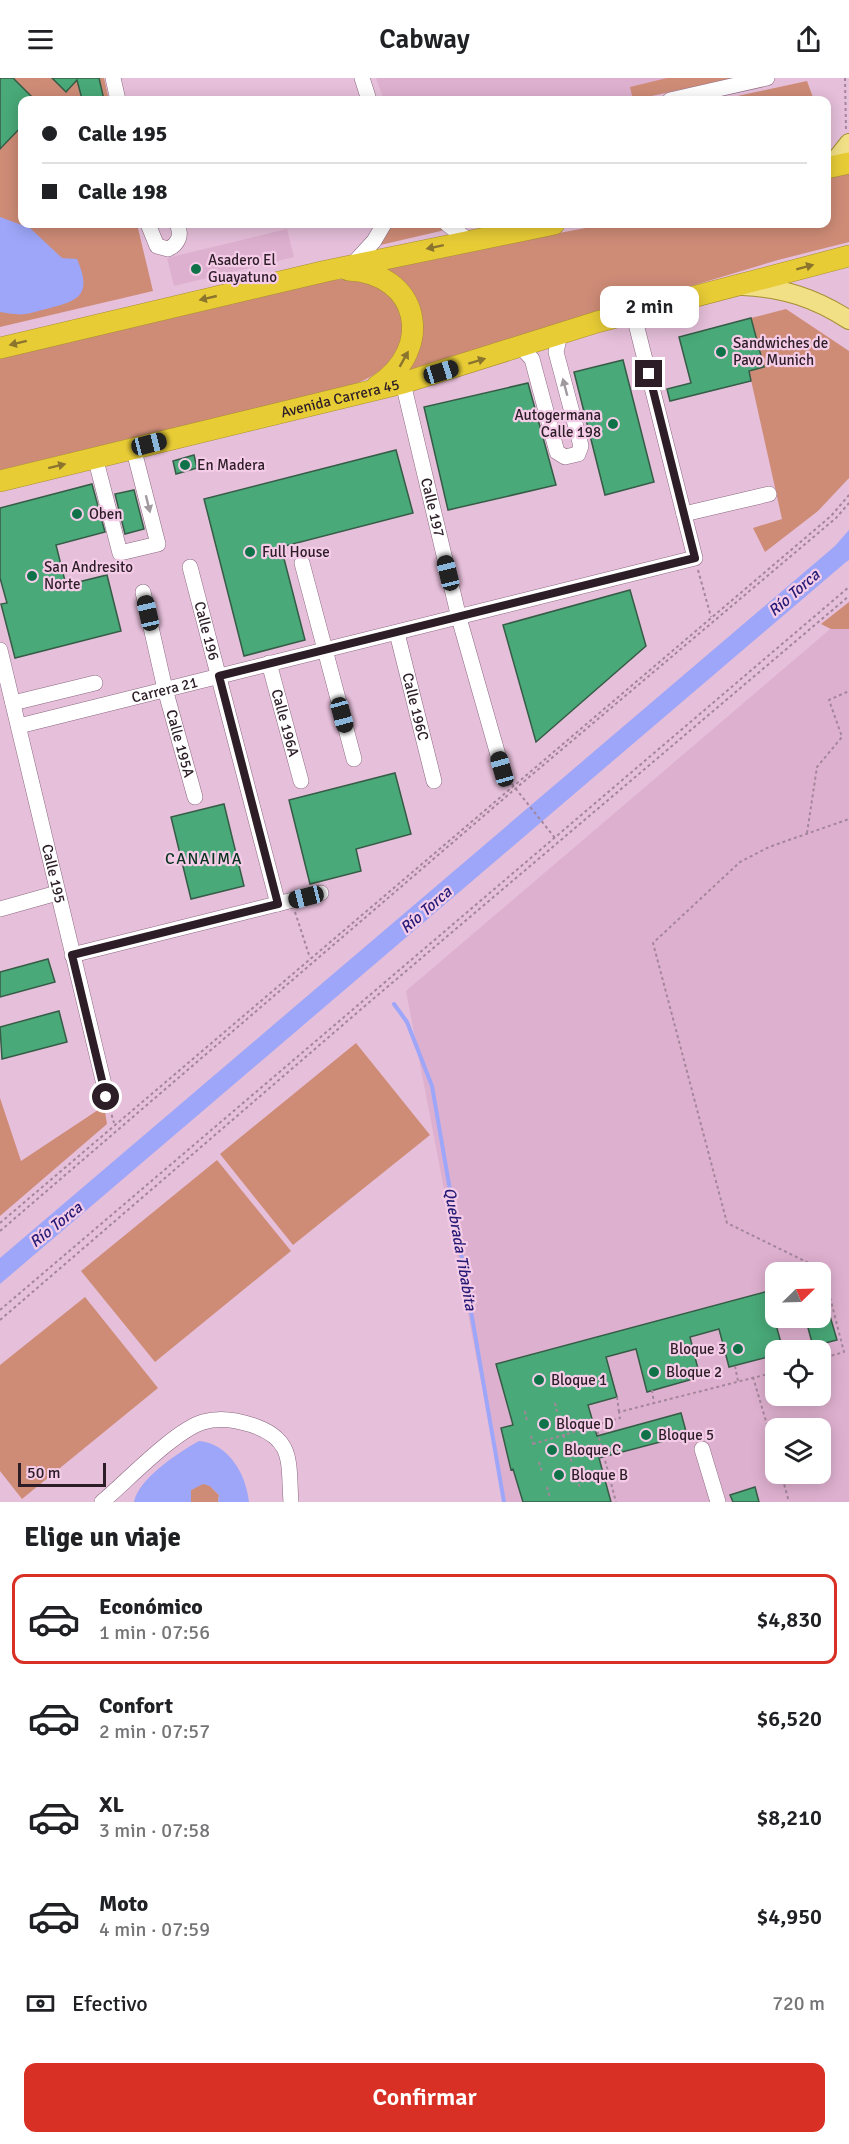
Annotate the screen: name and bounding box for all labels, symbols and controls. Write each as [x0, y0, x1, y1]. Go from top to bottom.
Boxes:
icon: menu [24, 23, 57, 56]
text: Cabway [379, 23, 470, 56]
icon: share [792, 23, 825, 56]
text: Calle 195 [78, 120, 167, 147]
text: Calle 198 [78, 178, 167, 205]
one-way arrow [425, 243, 444, 252]
place label: Asadero El Guayatuno [208, 251, 277, 286]
marker: Asadero El Guayatuno [189, 262, 203, 276]
one-way arrow [796, 262, 814, 272]
callout: 2 min [600, 287, 698, 329]
one-way arrow [198, 293, 217, 303]
text: 2 min [626, 294, 673, 319]
place label: Sandwiches de Pavo Munich [733, 334, 828, 369]
one-way arrow [9, 339, 27, 349]
marker: Sandwiches de Pavo Munich [714, 345, 728, 359]
one-way arrow [399, 350, 409, 367]
one-way arrow [468, 356, 486, 365]
car [421, 358, 461, 386]
route end [635, 360, 662, 387]
street label: Avenida Carrera 45 [279, 375, 401, 421]
one-way arrow [560, 378, 569, 396]
place label: Autogermana Calle 198 [515, 406, 601, 441]
marker: Autogermana Calle 198 [606, 417, 620, 431]
car [129, 431, 169, 457]
place label: En Madera [197, 456, 265, 474]
marker: En Madera [178, 458, 192, 472]
one-way arrow [48, 461, 66, 471]
street label: Calle 197 [417, 476, 448, 539]
one-way arrow [143, 495, 153, 513]
place label: Oben [89, 505, 122, 523]
marker: Oben [70, 507, 84, 521]
place label: Full House [262, 543, 330, 561]
marker: Full House [243, 545, 257, 559]
car [435, 553, 461, 593]
place label: San Andresito Norte [44, 558, 133, 593]
water label: Río Torca [764, 565, 825, 621]
marker: San Andresito Norte [25, 569, 39, 583]
car [135, 593, 161, 633]
street label: Calle 196 [190, 599, 223, 662]
street label: Calle 196C [398, 671, 433, 743]
street label: Carrera 21 [130, 673, 199, 707]
street label: Calle 196A [267, 687, 303, 759]
car [329, 695, 355, 735]
street label: Calle 195A [162, 708, 198, 779]
car [488, 749, 516, 789]
street label: Calle 195 [38, 842, 69, 905]
district label: CANAIMA [165, 849, 243, 869]
water label: Río Torca [396, 882, 457, 938]
car [286, 884, 326, 910]
route start [92, 1083, 119, 1110]
water label: Quebrada Tibabita [439, 1186, 481, 1313]
water label: Río Torca [26, 1197, 87, 1252]
north arrow [765, 1262, 831, 1328]
map controls [765, 1262, 831, 1484]
place label: Bloque 3 [670, 1340, 726, 1358]
button: locate [765, 1340, 831, 1406]
marker: Bloque 3 [731, 1342, 745, 1356]
place label: Bloque 2 [666, 1363, 722, 1381]
marker: Bloque 2 [647, 1365, 661, 1379]
place label: Bloque 1 [551, 1371, 607, 1389]
marker: Bloque 1 [532, 1373, 546, 1387]
place label: Bloque D [556, 1415, 614, 1433]
marker: Bloque D [537, 1417, 551, 1431]
button: layers [765, 1418, 831, 1484]
place label: Bloque 5 [658, 1426, 714, 1444]
marker: Bloque 5 [639, 1428, 653, 1442]
place label: Bloque C [564, 1441, 621, 1459]
marker: Bloque C [545, 1443, 559, 1457]
scale bar [18, 1460, 106, 1488]
text: 50 m [27, 1463, 61, 1483]
place label: Bloque B [571, 1466, 628, 1484]
marker: Bloque B [552, 1468, 566, 1482]
text: Elige un viaje [24, 1521, 181, 1554]
icon: car [27, 1592, 81, 1646]
text: Económico [99, 1593, 203, 1620]
text: $4,830 [756, 1606, 822, 1633]
text: 1 min · 07:56 [99, 1620, 210, 1645]
icon: car [27, 1691, 81, 1745]
text: Confort [99, 1692, 173, 1719]
text: $6,520 [756, 1705, 822, 1732]
text: 2 min · 07:57 [99, 1719, 210, 1744]
icon: car [27, 1790, 81, 1844]
text: XL [99, 1791, 124, 1818]
text: $8,210 [756, 1804, 822, 1831]
text: 3 min · 07:58 [99, 1818, 210, 1843]
icon: car [27, 1889, 81, 1943]
text: Moto [99, 1890, 148, 1917]
text: $4,950 [756, 1903, 822, 1930]
text: 4 min · 07:59 [99, 1917, 210, 1942]
icon: cash [24, 1987, 57, 2020]
text: Efectivo [72, 1990, 148, 2017]
text: 720 m [772, 1991, 825, 2016]
button: Confirmar [24, 2063, 825, 2132]

